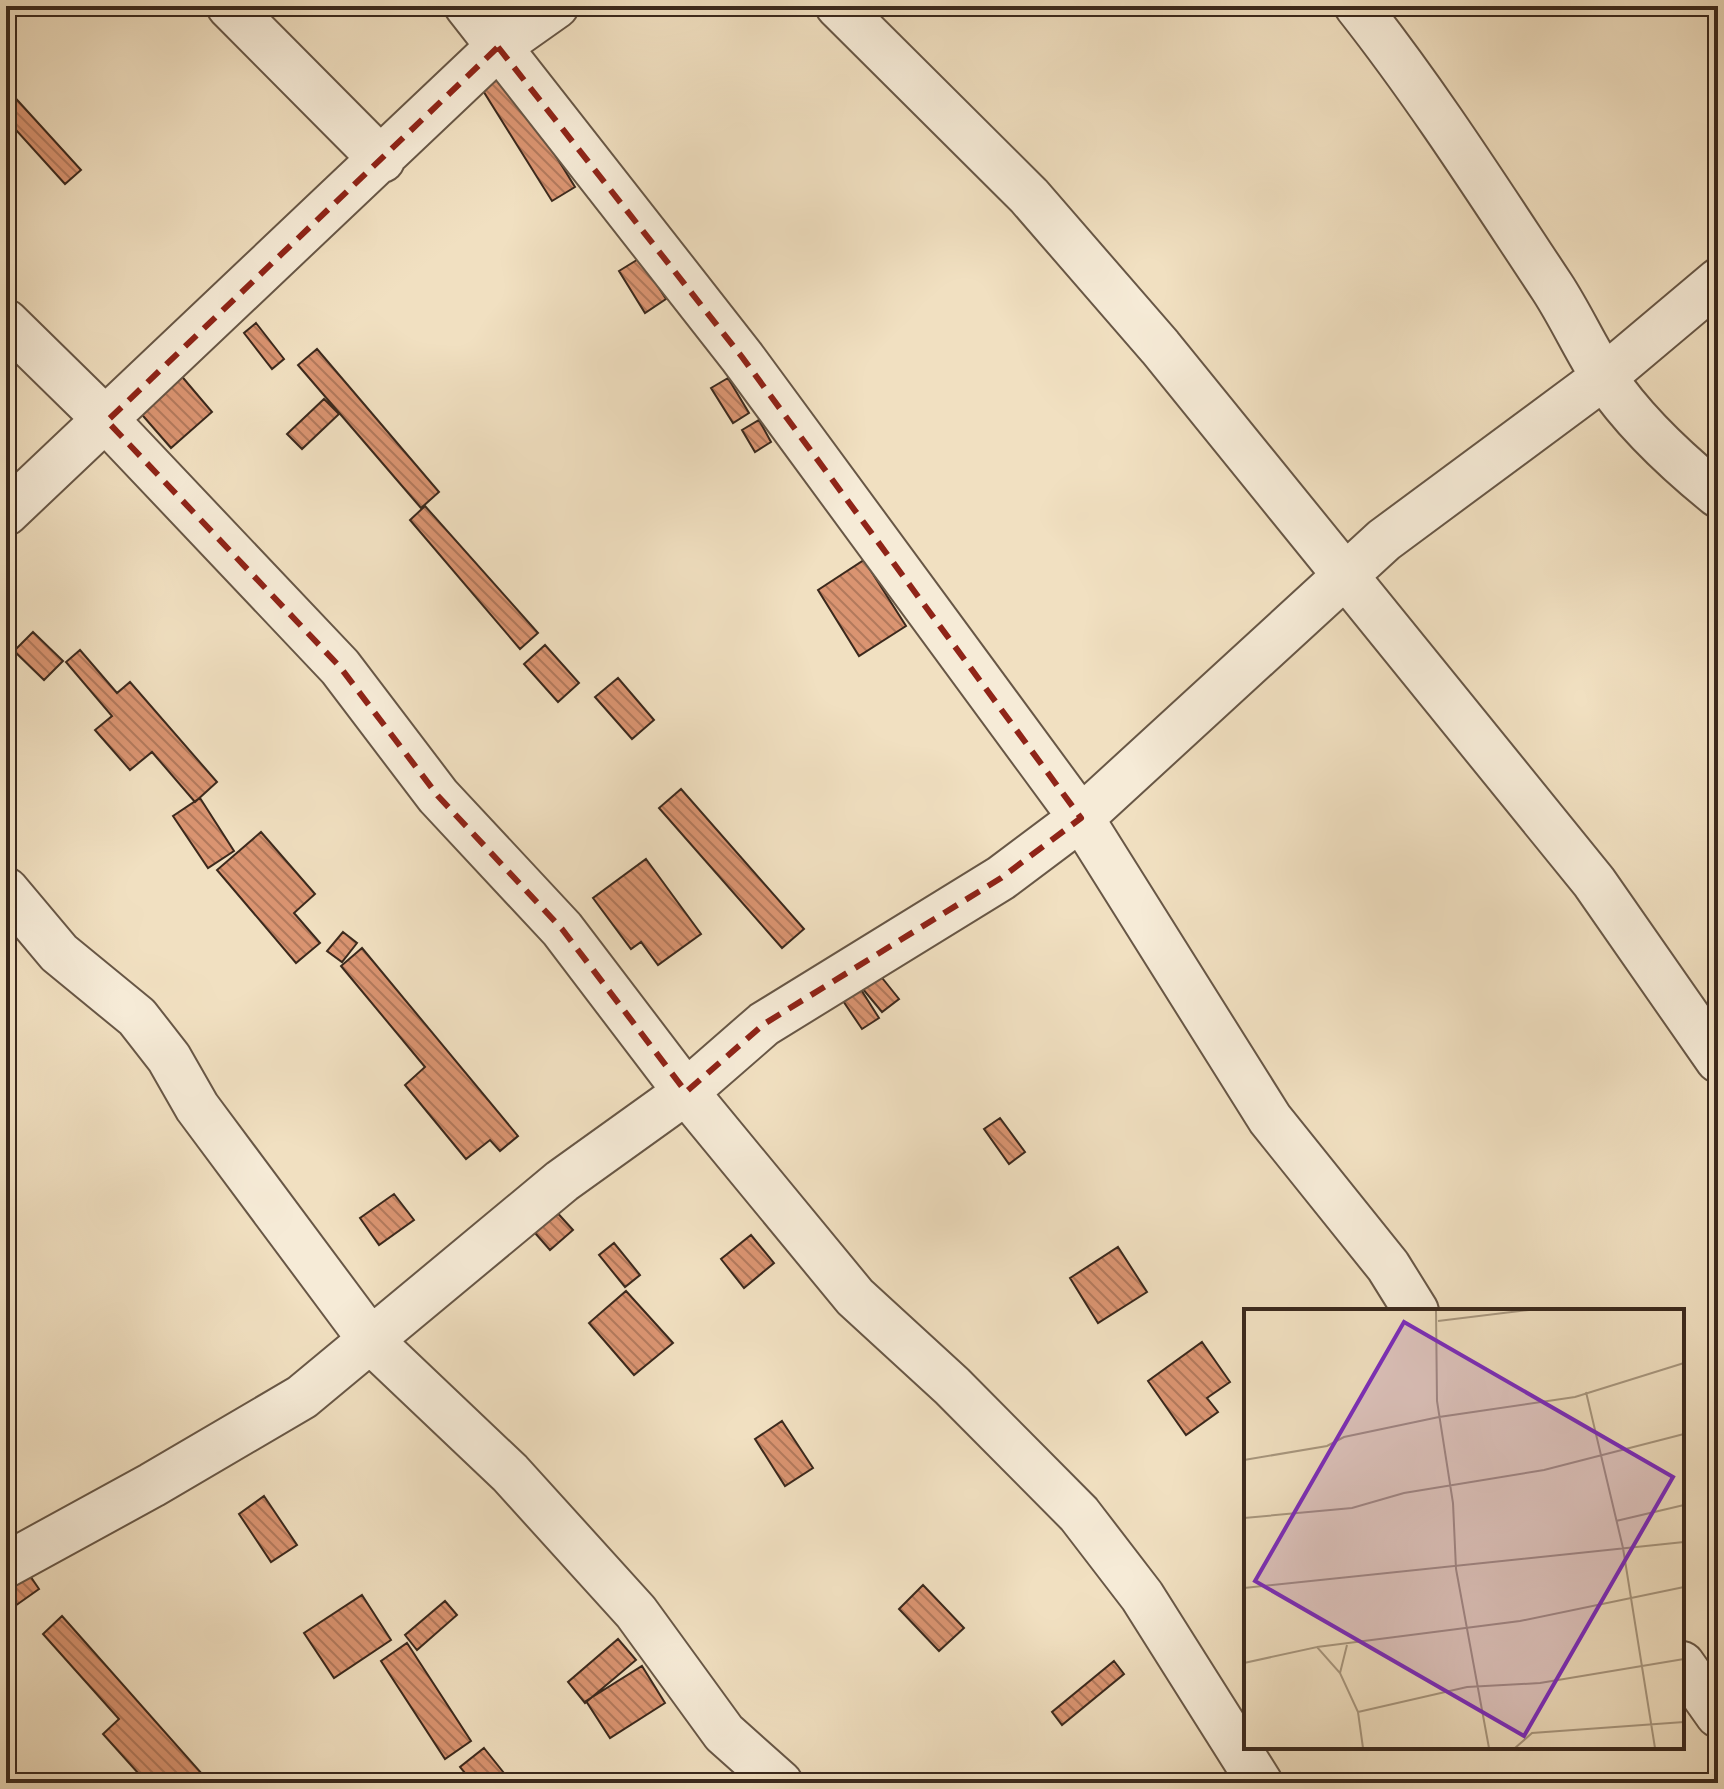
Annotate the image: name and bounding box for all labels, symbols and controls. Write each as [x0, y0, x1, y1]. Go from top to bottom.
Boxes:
inset map [1244, 1309, 1684, 1749]

